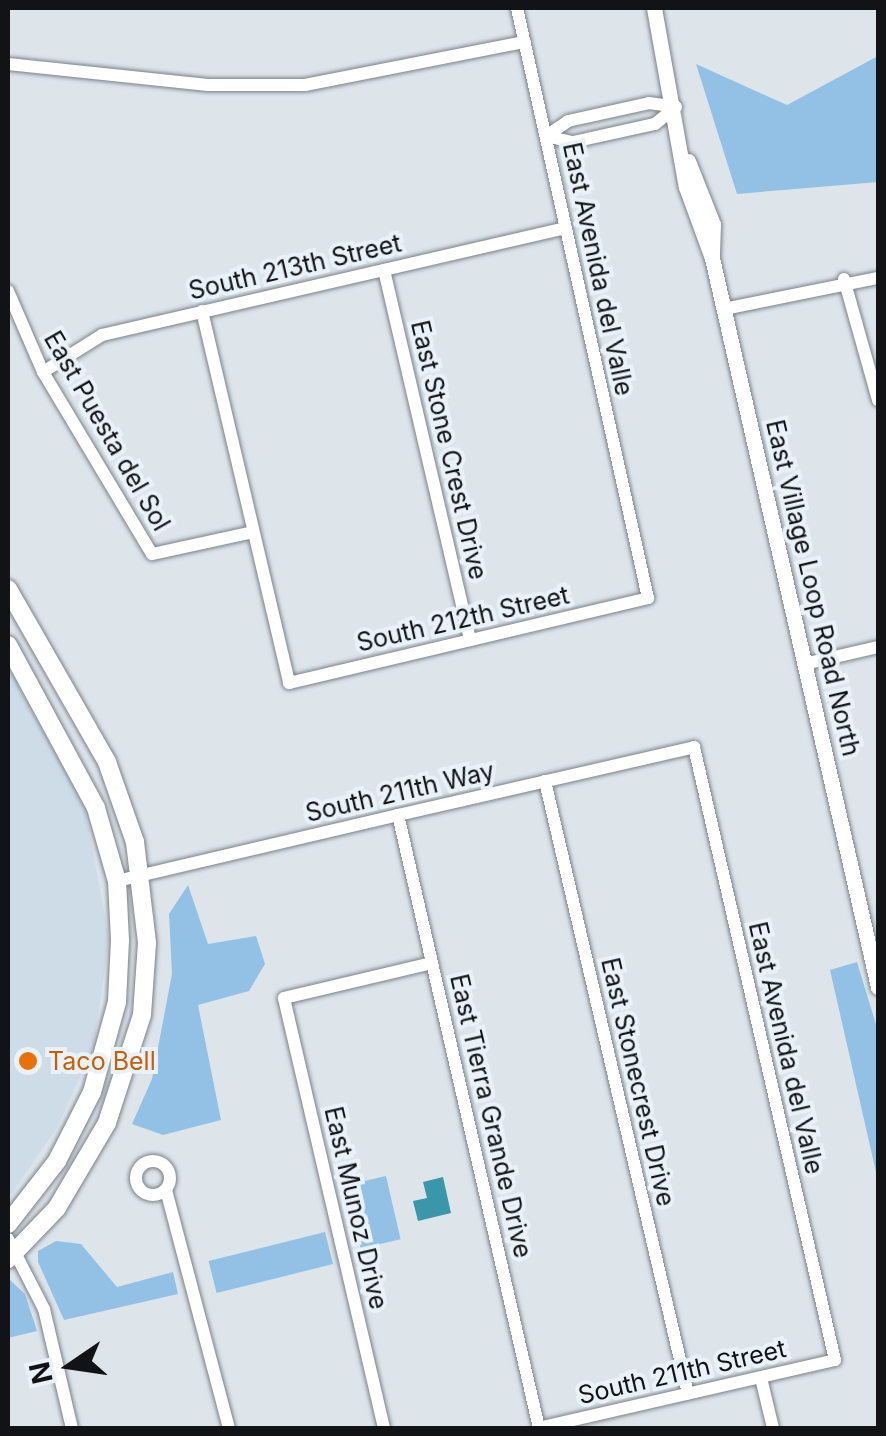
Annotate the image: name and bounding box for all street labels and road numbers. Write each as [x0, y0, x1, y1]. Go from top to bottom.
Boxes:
street label: East Avenida del Valle [557, 140, 639, 398]
street label: South 213th Street [186, 228, 404, 306]
street label: East Stone Crest Drive [405, 317, 493, 583]
street label: East Puesta del Sol [38, 326, 176, 536]
street label: East Village Loop Road North [760, 417, 866, 759]
street label: South 212th Street [354, 580, 572, 658]
street label: South 211th Way [303, 756, 497, 828]
street label: East Avenida del Valle [742, 919, 830, 1177]
street label: East Stonecrest Drive [595, 955, 681, 1209]
street label: East Tierra Grande Drive [444, 971, 538, 1261]
street label: East Munoz Drive [318, 1104, 394, 1312]
street label: South 211th Street [575, 1334, 789, 1410]

